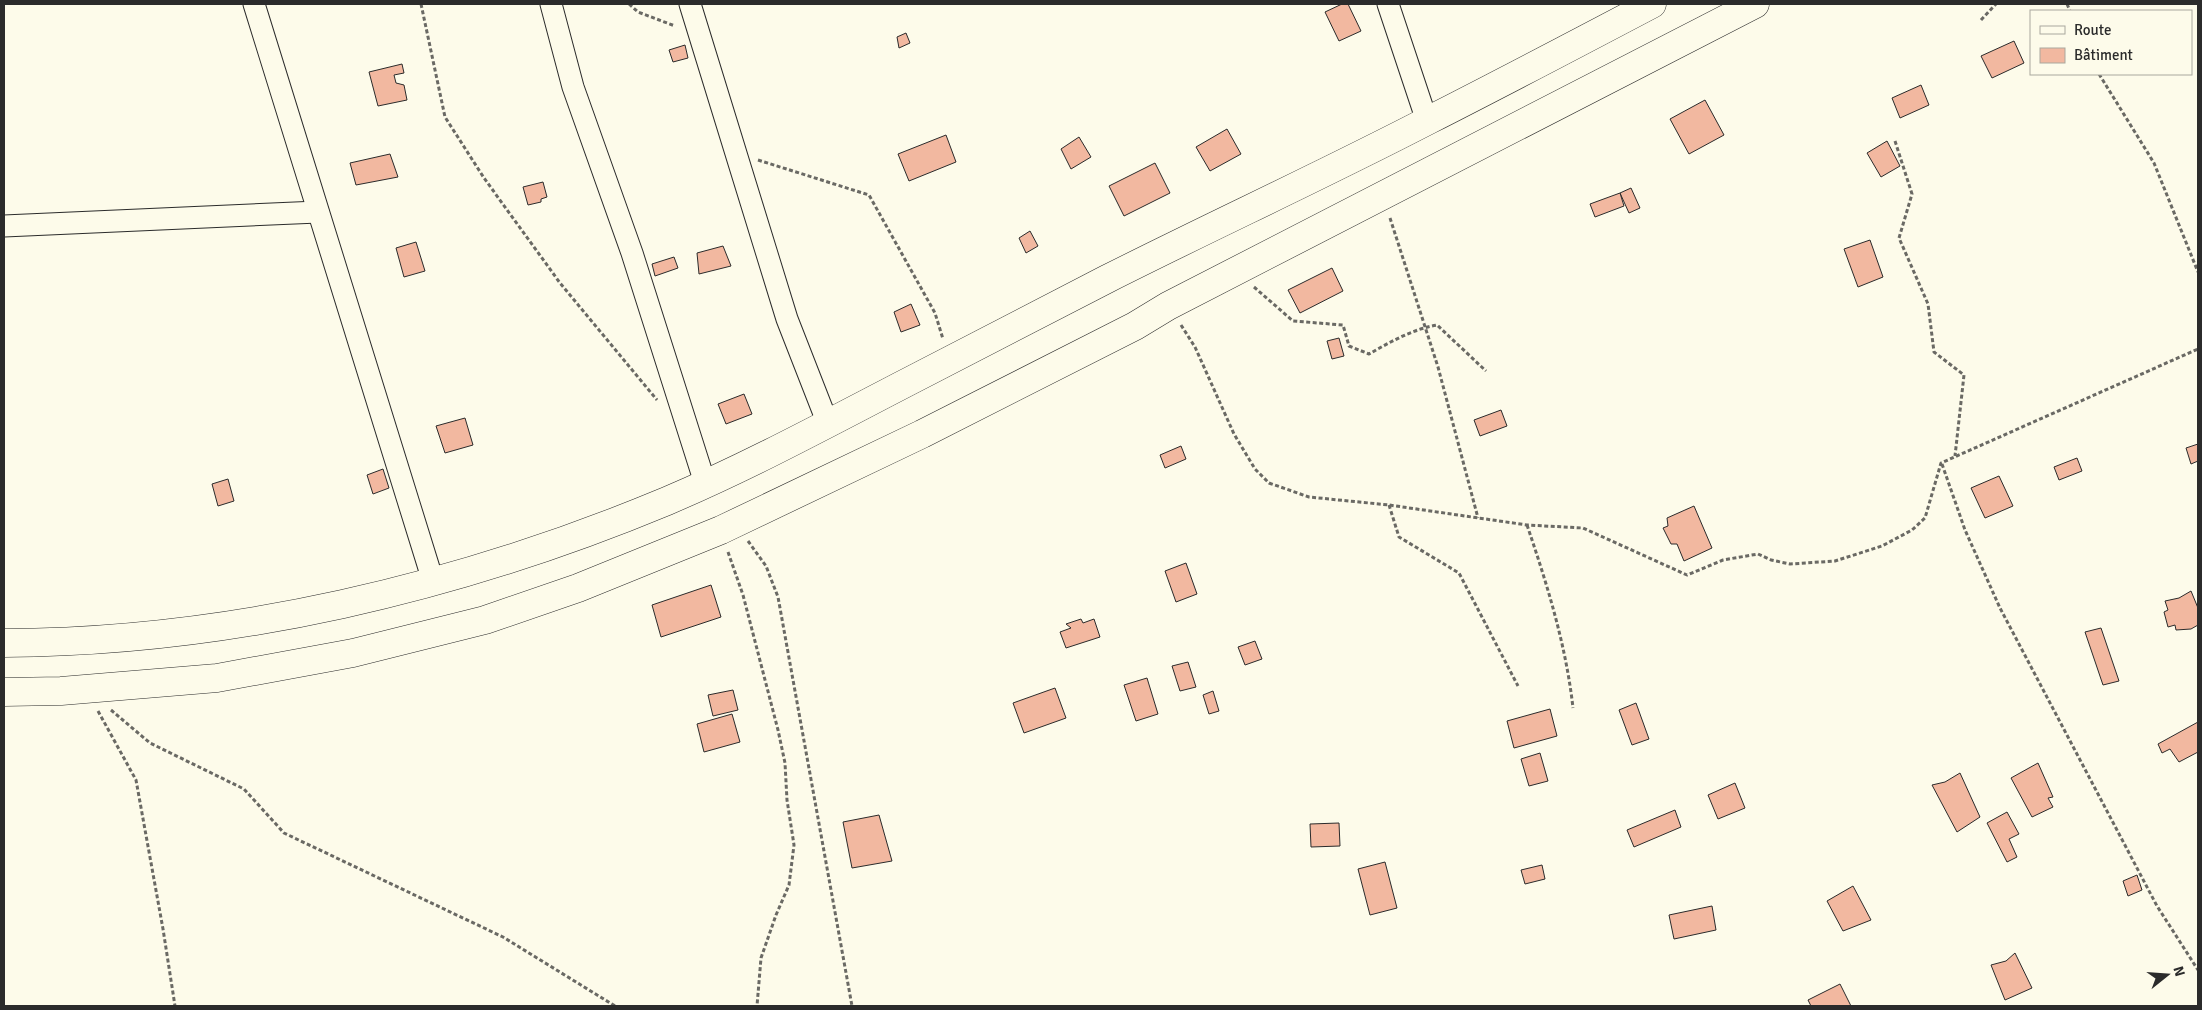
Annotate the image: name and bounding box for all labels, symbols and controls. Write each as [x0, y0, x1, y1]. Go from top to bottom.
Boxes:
legend [2030, 10, 2192, 75]
text: Route [2074, 21, 2111, 39]
text: Bâtiment [2074, 46, 2133, 64]
north arrow [2142, 950, 2192, 1000]
text: N [2169, 964, 2189, 978]

